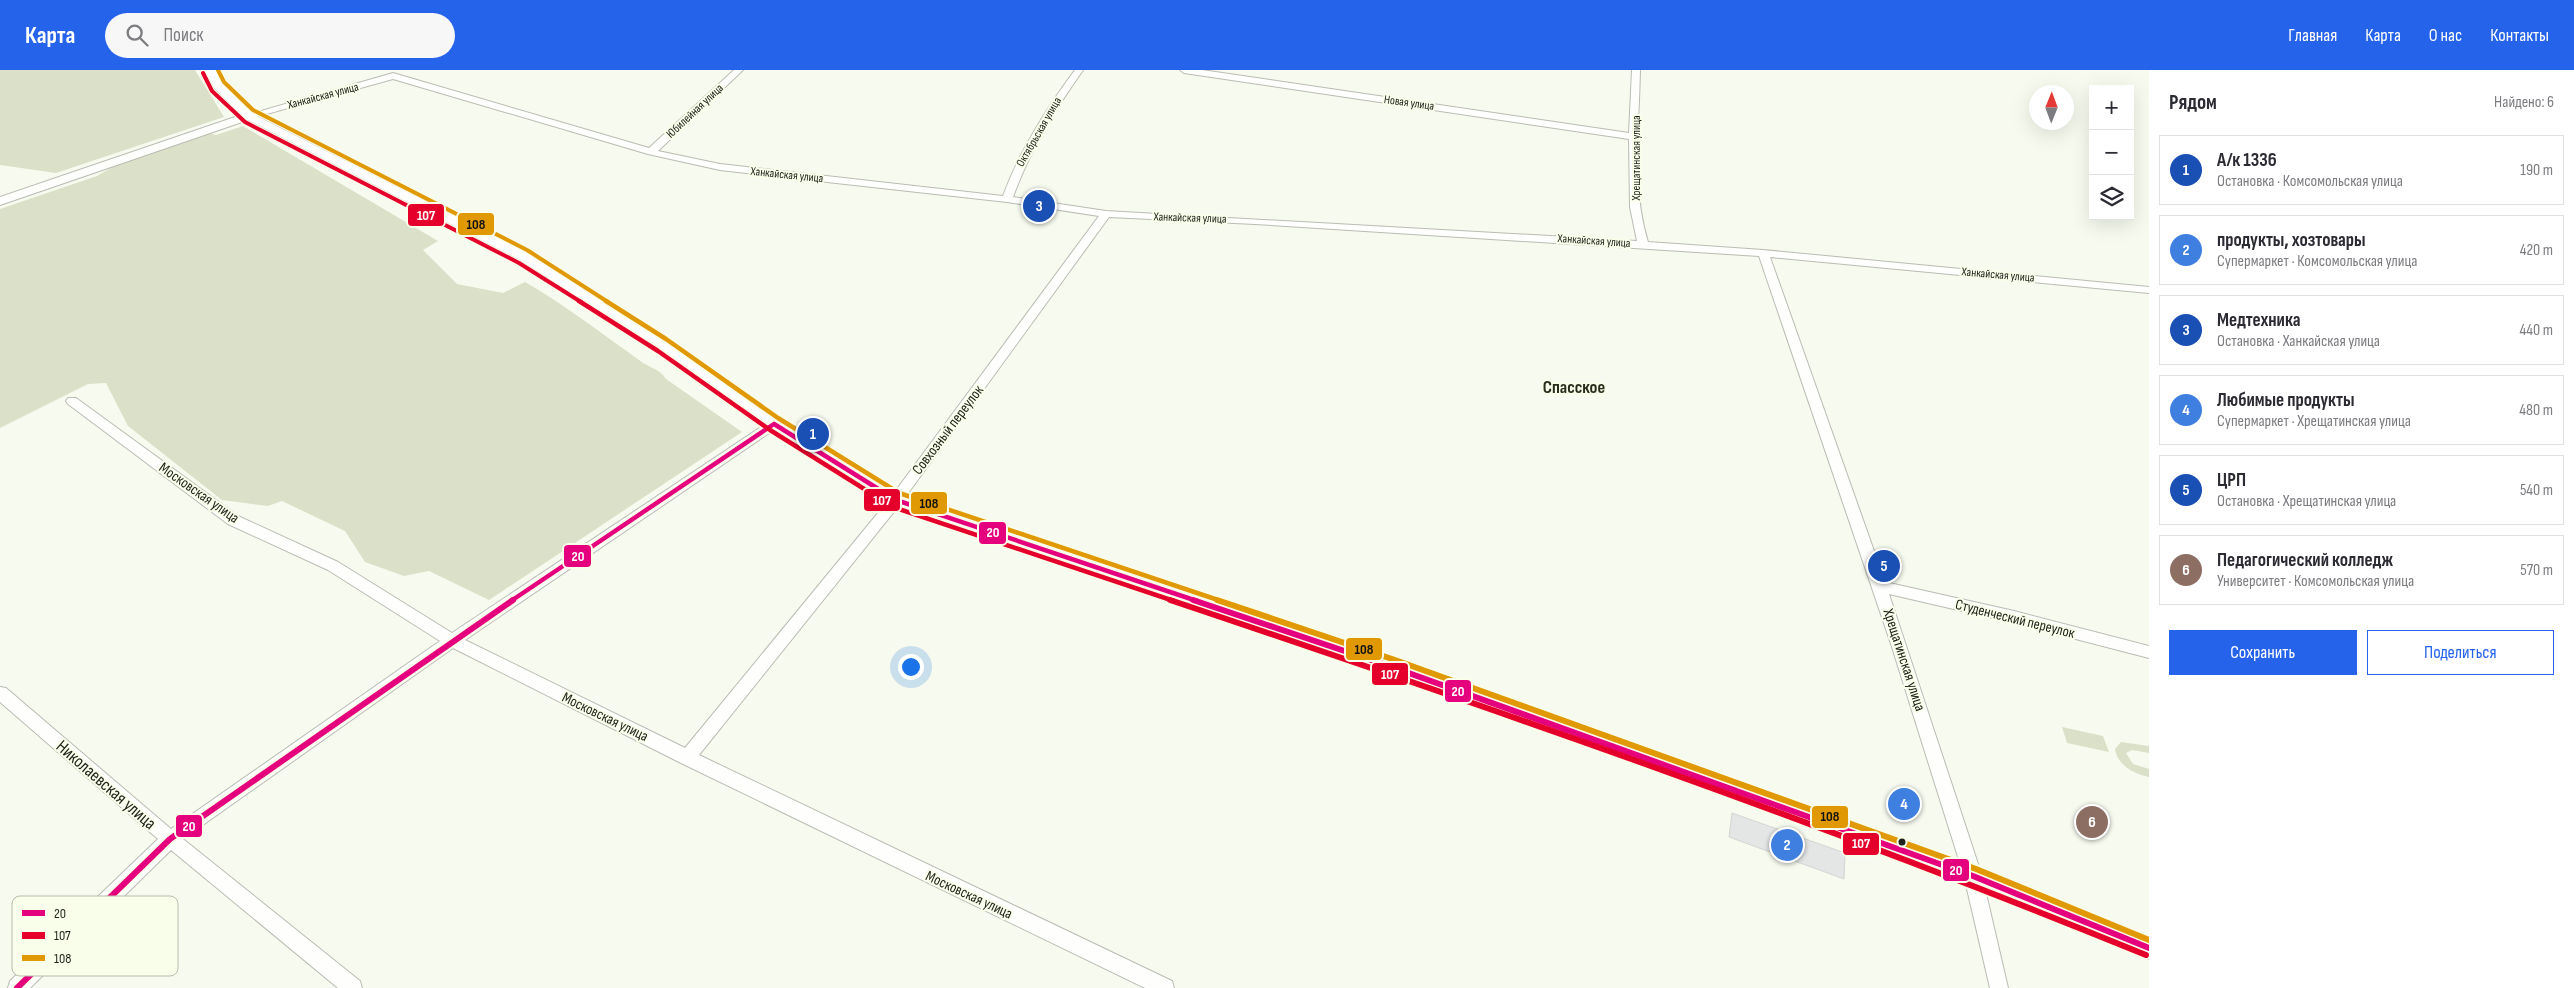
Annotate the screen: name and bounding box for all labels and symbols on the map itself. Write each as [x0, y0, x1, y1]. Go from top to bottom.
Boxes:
street label: Ханкайская улица [285, 79, 361, 113]
street label: Юбилейная улица [663, 80, 727, 141]
north arrow [2029, 85, 2074, 130]
street label: Новая улица [1383, 92, 1435, 114]
street label: Октябрьская улица [1013, 94, 1065, 169]
street label: Хрещатинская улица [1629, 115, 1644, 202]
street label: Ханкайская улица [749, 164, 824, 186]
pin: 3 [1023, 187, 1055, 225]
line badge: 107 [407, 203, 445, 227]
text: 107 [417, 207, 436, 224]
street label: Ханкайская улица [1152, 209, 1227, 227]
line badge: 108 [457, 212, 495, 236]
text: 108 [467, 216, 486, 233]
street label: Ханкайская улица [1556, 231, 1631, 251]
street label: Ханкайская улица [1960, 264, 2035, 286]
district label: Спасское [1543, 377, 1605, 398]
street label: Совхозный переулок [908, 381, 988, 479]
pin: 1 [797, 415, 829, 453]
street label: Московская улица [155, 458, 243, 528]
line badge: 107 [863, 488, 901, 512]
line badge: 108 [910, 491, 948, 515]
text: 107 [873, 492, 892, 509]
text: 108 [920, 495, 939, 512]
line badge: 20 [978, 521, 1007, 545]
text: 20 [987, 524, 1000, 541]
line badge: 20 [563, 544, 592, 568]
pin: 5 [1868, 547, 1900, 585]
text: 20 [572, 548, 585, 565]
street label: Студенческий переулок [1953, 595, 2077, 643]
street label: Хрещатинская улица [1878, 605, 1930, 714]
line badge: 108 [1345, 637, 1383, 661]
text: 108 [1355, 641, 1374, 658]
your location [898, 654, 924, 680]
line badge: 107 [1371, 662, 1409, 686]
text: 107 [1381, 666, 1400, 683]
line badge: 20 [1444, 679, 1472, 703]
text: 20 [1452, 683, 1465, 700]
street label: Московская улица [559, 688, 651, 746]
street label: Николаевская улица [52, 736, 160, 834]
pin: 4 [1888, 785, 1920, 823]
pin: 6 [2076, 803, 2108, 841]
line badge: 108 [1811, 805, 1849, 829]
text: 108 [1821, 808, 1840, 825]
line badge: 20 [175, 814, 203, 838]
text: 20 [183, 818, 196, 835]
pin: 2 [1771, 826, 1803, 864]
line badge: 107 [1842, 832, 1880, 856]
text: 107 [1852, 835, 1871, 852]
unlabelled marker [1897, 837, 1907, 847]
line badge: 20 [1942, 858, 1970, 882]
text: 20 [1950, 862, 1963, 879]
street label: Московская улица [923, 867, 1016, 924]
legend [12, 896, 178, 976]
text: 20 [54, 905, 66, 922]
text: 107 [54, 927, 71, 944]
text: 108 [54, 950, 71, 967]

